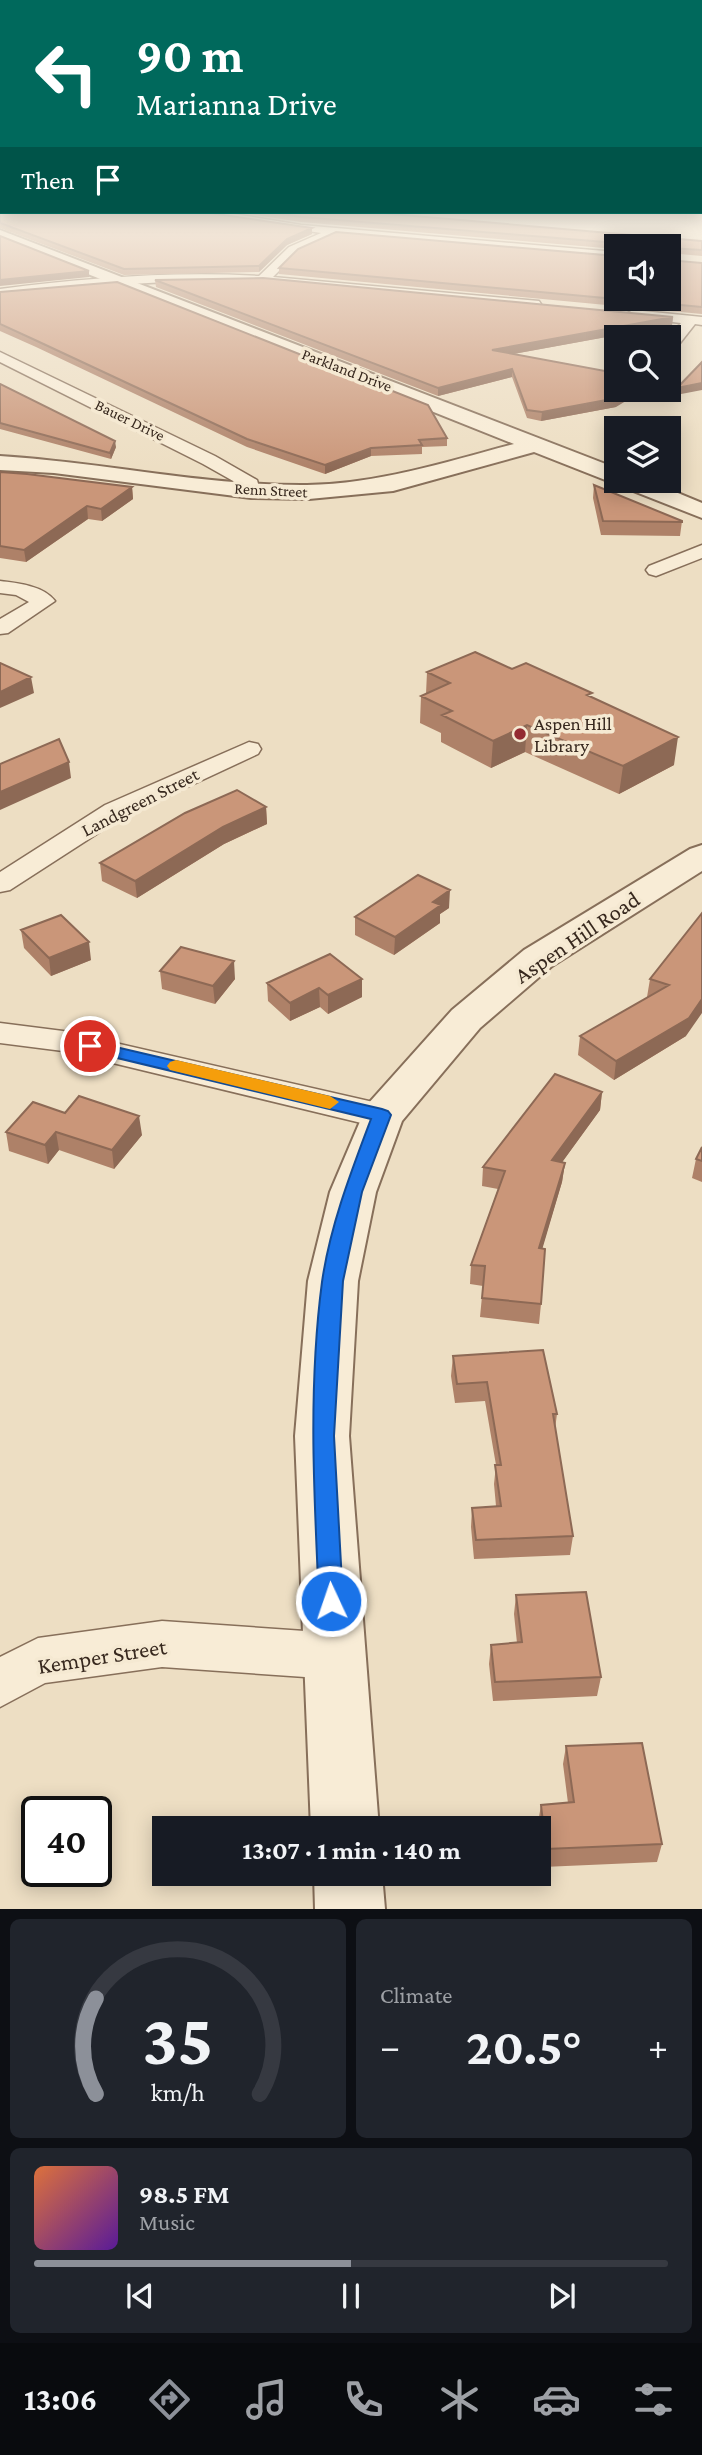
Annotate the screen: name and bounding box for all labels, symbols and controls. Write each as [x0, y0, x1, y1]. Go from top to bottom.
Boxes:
icon: left [21, 28, 112, 119]
text: 90 m [136, 28, 243, 83]
text: Marianna Drive [136, 86, 337, 122]
icon: arrive [89, 161, 127, 199]
text: Then [21, 166, 75, 195]
map controls [604, 234, 681, 493]
button: sound [604, 234, 681, 311]
button: search [604, 325, 681, 402]
street label: Parkland Drive [300, 345, 394, 395]
street label: Bauer Drive [92, 396, 168, 444]
button: layers [604, 416, 681, 493]
street label: Renn Street [234, 480, 309, 500]
place label: Aspen Hill Library [534, 713, 612, 756]
marker: Aspen Hill Library [512, 726, 528, 742]
street label: Landgreen Street [78, 763, 203, 841]
street label: Aspen Hill Road [510, 886, 644, 988]
pin [60, 1016, 120, 1076]
icon: arrive [71, 1027, 109, 1065]
position arrow [294, 1564, 368, 1638]
street label: Kemper Street [36, 1633, 169, 1679]
speed limit sign: 40 [21, 1796, 112, 1887]
text: 13:07 · 1 min · 140 m [242, 1836, 461, 1865]
text: Climate [380, 1982, 452, 2008]
text: 35 [142, 2000, 214, 2081]
text: 20.5° [466, 2017, 582, 2075]
text: − [380, 2025, 400, 2067]
text: + [648, 2025, 668, 2067]
text: km/h [151, 2079, 205, 2106]
text: 98.5 FM [139, 2180, 229, 2209]
text: Music [139, 2209, 195, 2235]
icon: previous [121, 2277, 159, 2315]
icon: pause [332, 2277, 370, 2315]
icon: next [543, 2277, 581, 2315]
icon: directions [145, 2375, 194, 2424]
icon: music [242, 2375, 291, 2424]
icon: phone [339, 2375, 388, 2424]
icon: climate [435, 2375, 484, 2424]
icon: car [532, 2375, 581, 2424]
icon: filters [629, 2375, 678, 2424]
text: 13:06 [24, 2381, 97, 2417]

